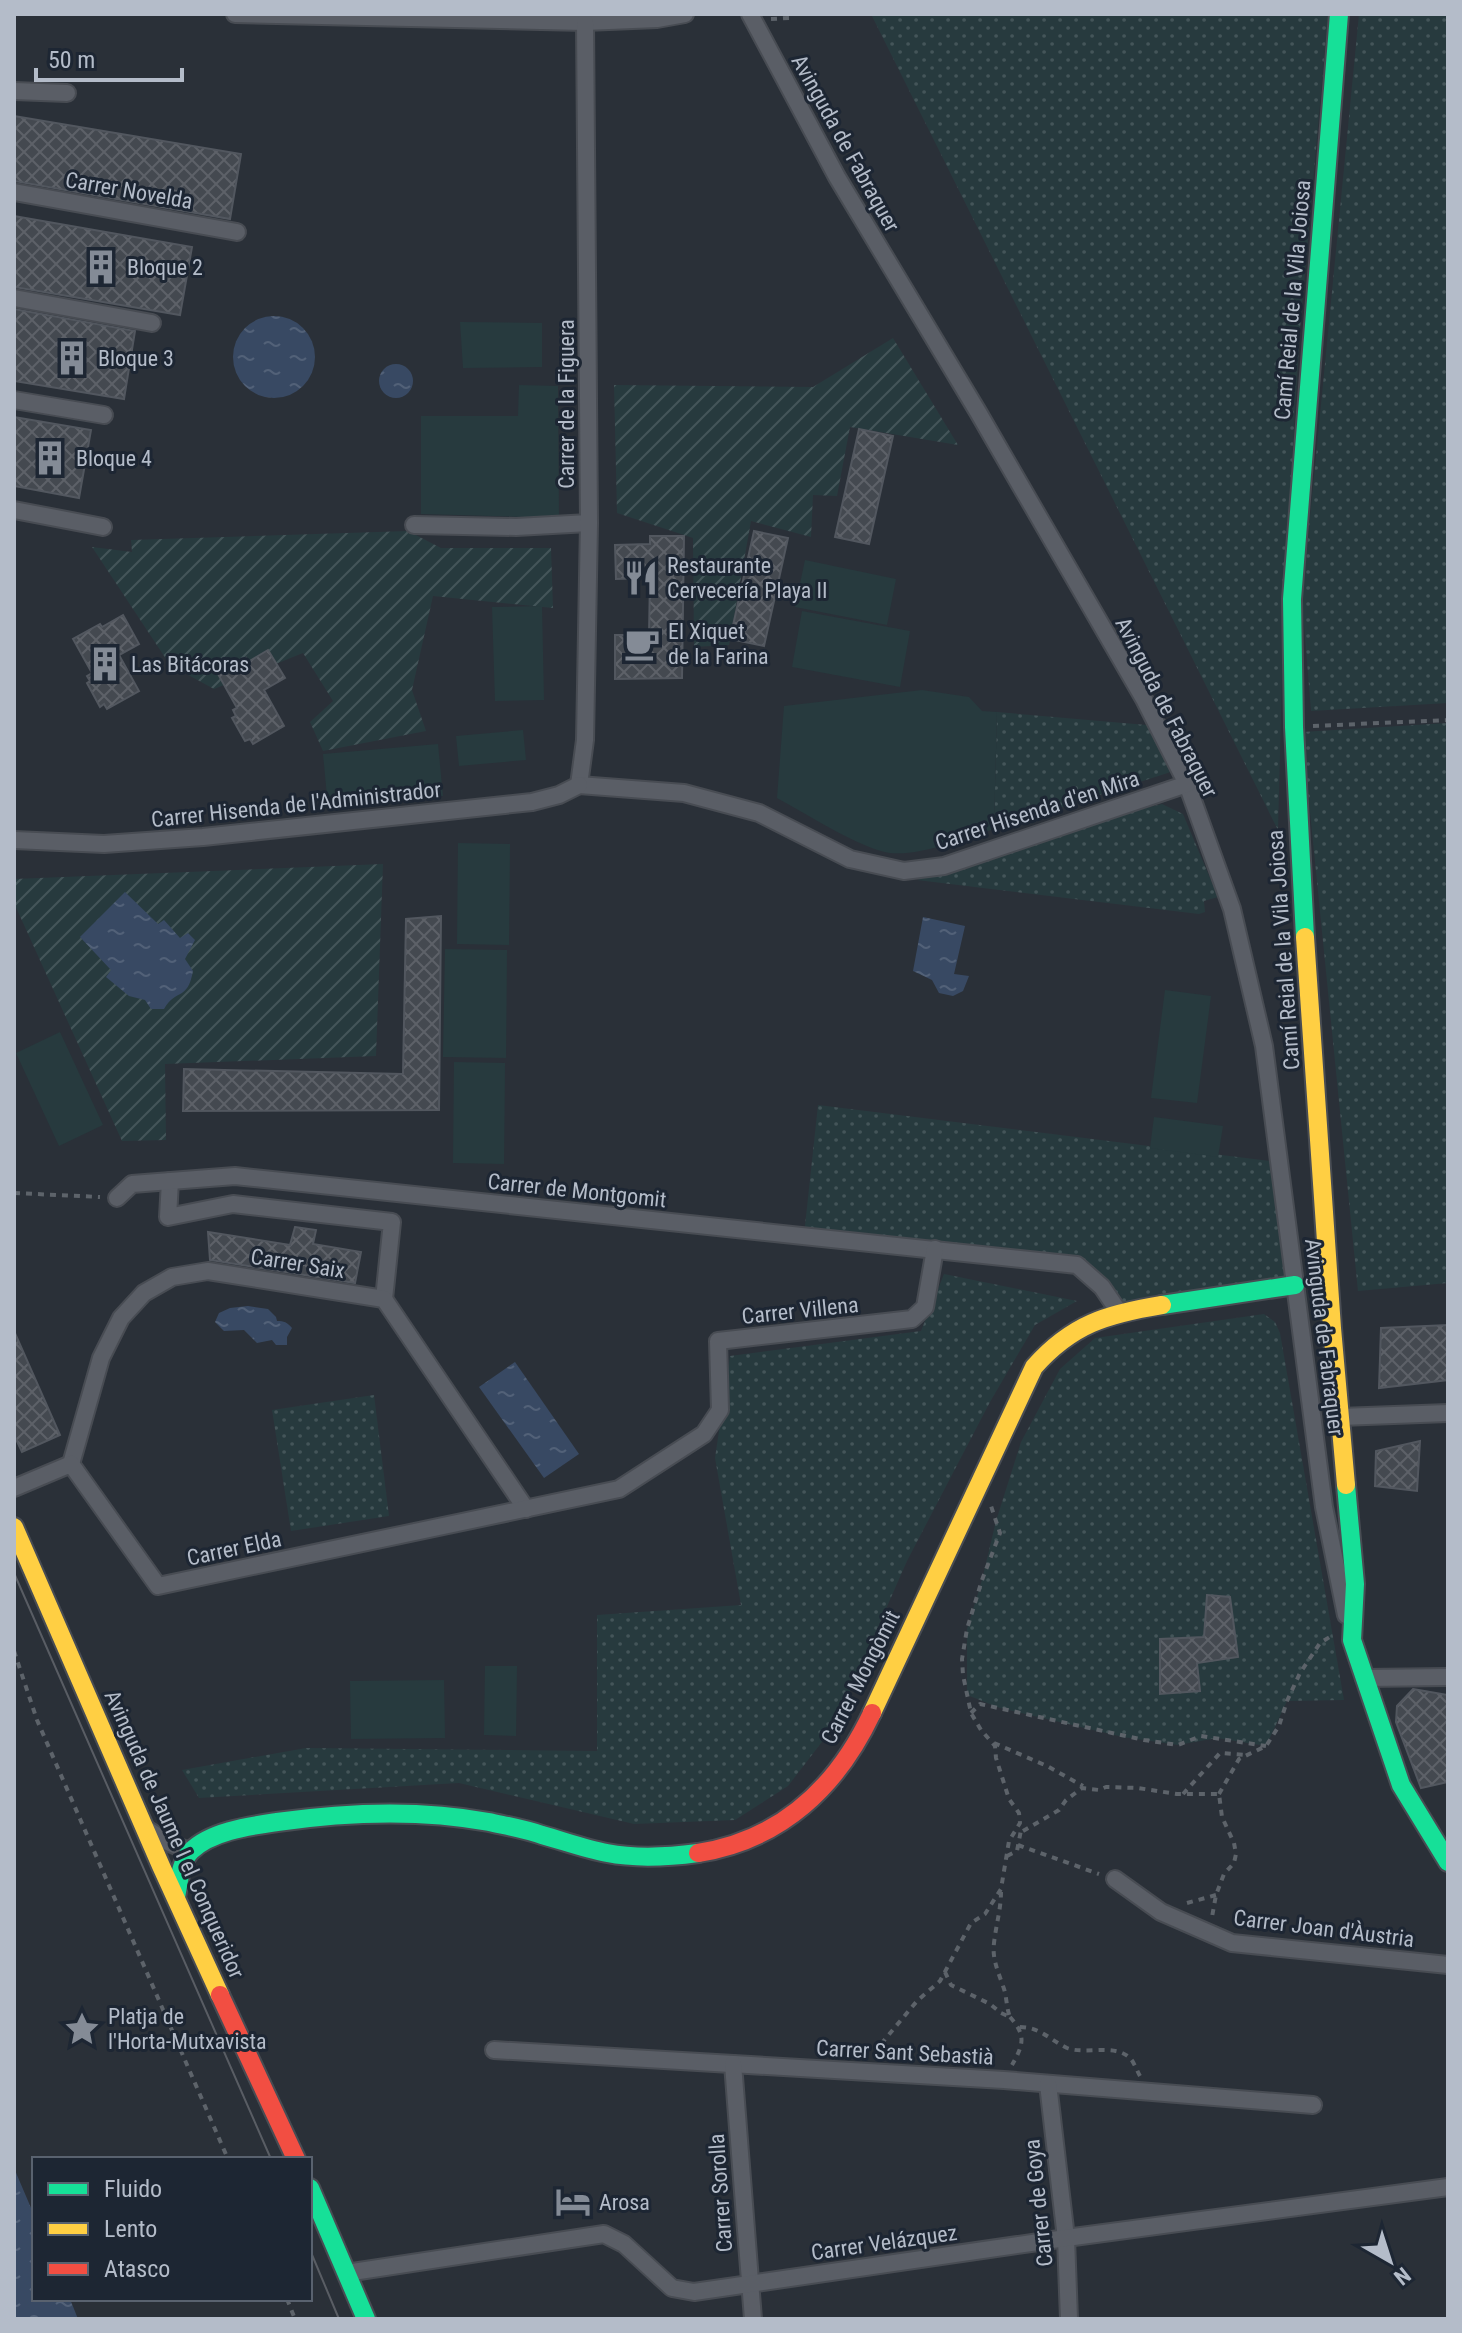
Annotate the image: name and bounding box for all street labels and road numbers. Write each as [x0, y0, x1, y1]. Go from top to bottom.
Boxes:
street label: Avinguda de Fabraquer [786, 50, 905, 236]
street label: Carrer Novelda [63, 167, 195, 214]
street label: Camí Reial de la Vila Joiosa [1270, 179, 1315, 421]
street label: Carrer de la Figuera [554, 319, 579, 489]
street label: Avinguda de Fabraquer [1110, 613, 1223, 802]
street label: Carrer Hisenda d'en Mira [932, 766, 1142, 855]
street label: Carrer Hisenda de l'Administrador [150, 777, 442, 832]
street label: Camí Reial de la Vila Joiosa [1263, 829, 1304, 1071]
street label: Carrer de Montgomit [486, 1169, 667, 1212]
street label: Avinguda de Fabraquer [1300, 1237, 1349, 1437]
street label: Carrer Saix [249, 1244, 347, 1283]
street label: Carrer Villena [740, 1292, 860, 1329]
street label: Carrer Elda [185, 1526, 284, 1571]
street label: Carrer Mongòmit [816, 1606, 905, 1748]
street label: Avinguda de Jaume I el Conqueridor [100, 1686, 250, 1982]
street label: Carrer Joan d'Àustria [1232, 1905, 1416, 1952]
street label: Carrer Sant Sebastià [816, 2035, 994, 2070]
street label: Carrer Sorolla [704, 2133, 737, 2253]
street label: Carrer de Goya [1019, 2138, 1058, 2268]
street label: Carrer Velázquez [809, 2220, 959, 2265]

